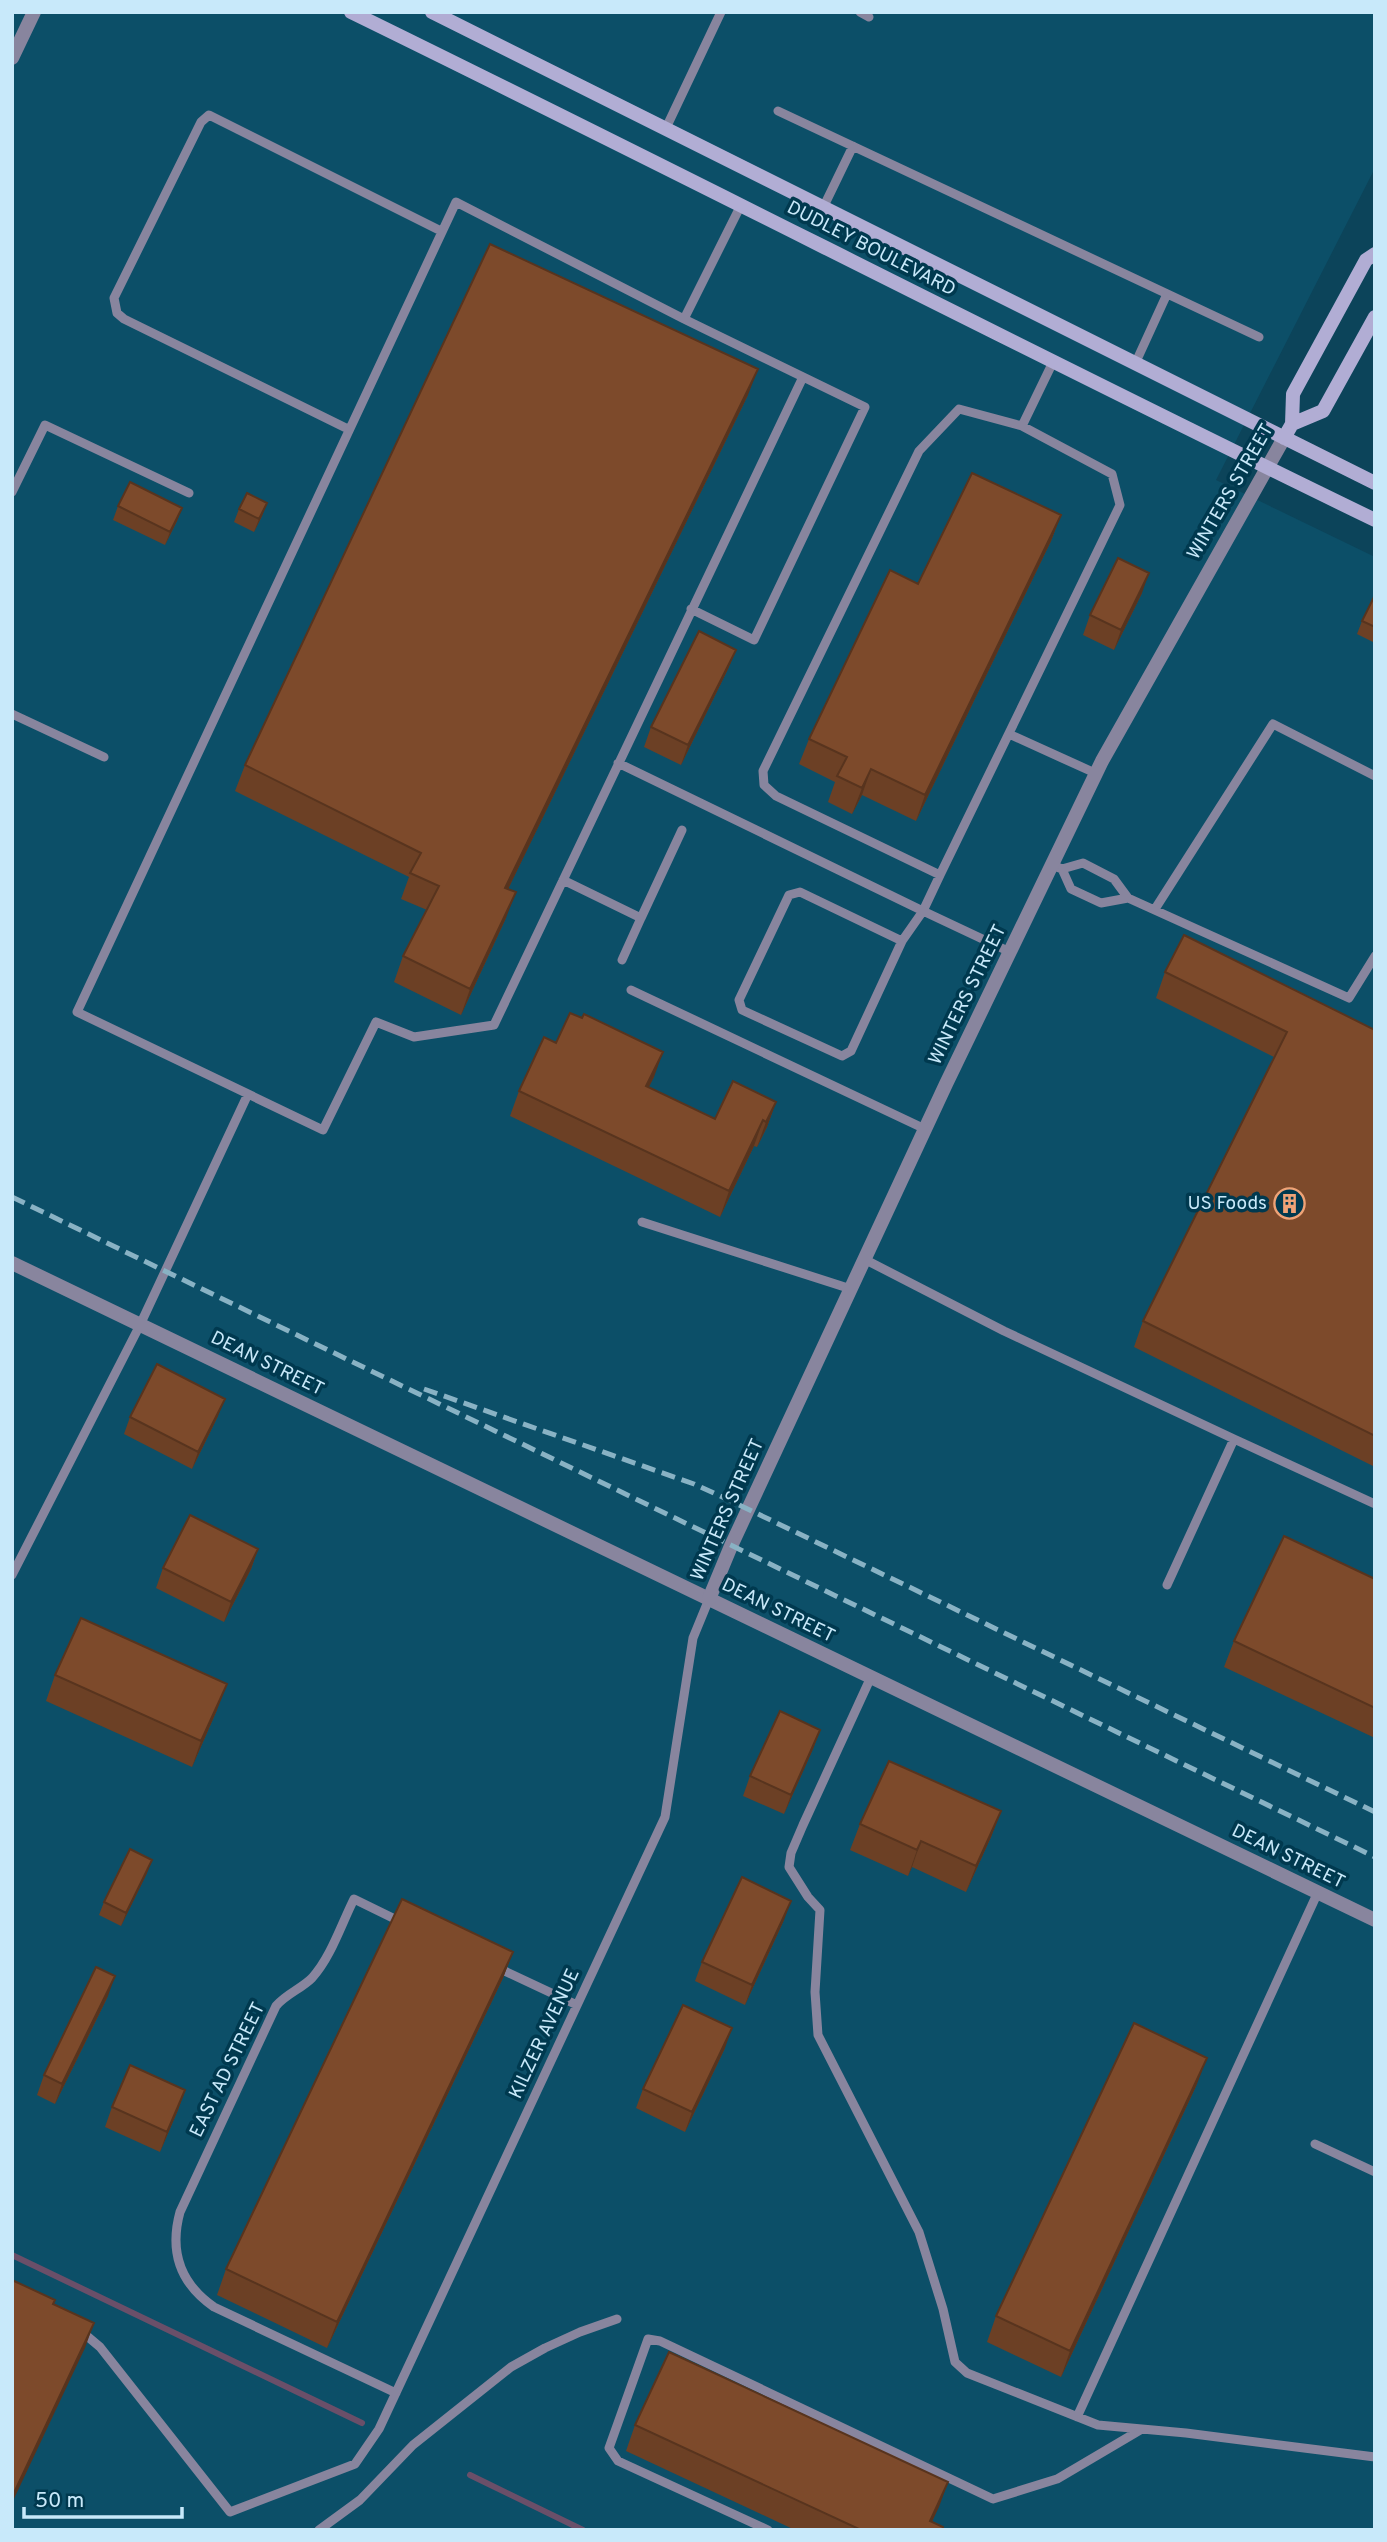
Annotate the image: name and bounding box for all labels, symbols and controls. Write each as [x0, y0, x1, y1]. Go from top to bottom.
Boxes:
street label: DUDLEY BOULEVARD [783, 196, 959, 302]
street label: WINTERS STREET [1182, 420, 1280, 564]
street label: WINTERS STREET [924, 921, 1012, 1069]
building icon: US Foods [1273, 1187, 1307, 1221]
place label: US Foods [1188, 1192, 1267, 1216]
street label: DEAN STREET [206, 1326, 328, 1402]
street label: WINTERS STREET [686, 1435, 770, 1585]
street label: DEAN STREET [717, 1573, 839, 1649]
street label: DEAN STREET [1227, 1819, 1349, 1895]
street label: KILZER AVENUE [504, 1965, 586, 2103]
street label: EAST AD STREET [185, 1999, 271, 2141]
scale bar [24, 2476, 182, 2520]
text: 50 m [35, 2488, 84, 2515]

